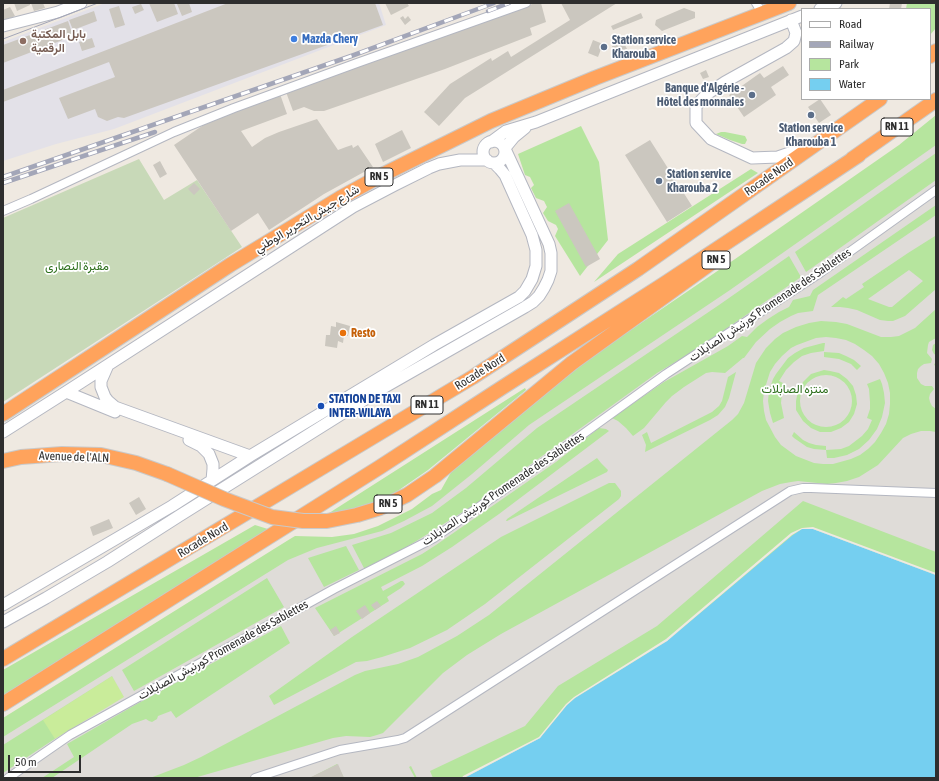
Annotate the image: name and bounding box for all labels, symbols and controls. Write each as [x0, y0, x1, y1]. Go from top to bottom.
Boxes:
legend [801, 8, 931, 100]
text: Road [839, 17, 862, 31]
place label: بابل المكتبة الرقمية [31, 27, 86, 55]
place label: Mazda Chery [302, 32, 358, 46]
place label: Station service Kharouba [612, 33, 676, 61]
marker: Mazda Chery [289, 34, 299, 44]
marker: بابل المكتبة الرقمية [18, 36, 28, 46]
text: Railway [839, 37, 874, 51]
marker: Station service Kharouba [599, 42, 609, 52]
text: Park [839, 57, 859, 71]
text: Water [839, 77, 865, 91]
place label: Banque d'Algérie - Hôtel des monnaies [657, 81, 744, 109]
marker: Banque d'Algérie - Hôtel des monnaies [747, 90, 757, 100]
marker: Station service Kharouba 1 [806, 110, 816, 120]
road number: RN 11 [881, 118, 913, 136]
place label: Station service Kharouba 1 [779, 121, 843, 149]
street label: Rocade Nord [742, 155, 796, 199]
place label: Station service Kharouba 2 [667, 167, 731, 195]
road number: RN 5 [365, 168, 393, 186]
marker: Station service Kharouba 2 [654, 176, 664, 186]
street label: شارع جيش التحرير الوطني [252, 182, 362, 256]
street label: كورنيش الصابلات Promenade des Sablettes [686, 245, 854, 365]
road number: RN 5 [702, 251, 730, 269]
park label: مقبرة النصارى [45, 259, 109, 273]
place label: Resto [351, 326, 376, 340]
marker: Resto [338, 328, 348, 338]
street label: Rocade Nord [452, 351, 508, 393]
park label: منتزه الصابلات [762, 382, 828, 396]
place label: STATION DE TAXI INTER-WILAYA [329, 392, 401, 420]
road number: RN 11 [411, 396, 443, 414]
marker: STATION DE TAXI INTER-WILAYA [316, 401, 326, 411]
street label: كورنيش الصابلات Promenade des Sablettes [419, 429, 587, 549]
street label: Avenue de l'ALN [39, 449, 109, 465]
road number: RN 5 [374, 495, 402, 513]
street label: Rocade Nord [175, 519, 231, 561]
street label: كورنيش الصابلات Promenade des Sablettes [135, 597, 311, 703]
scale bar [10, 747, 83, 773]
text: 50 m [15, 755, 37, 769]

